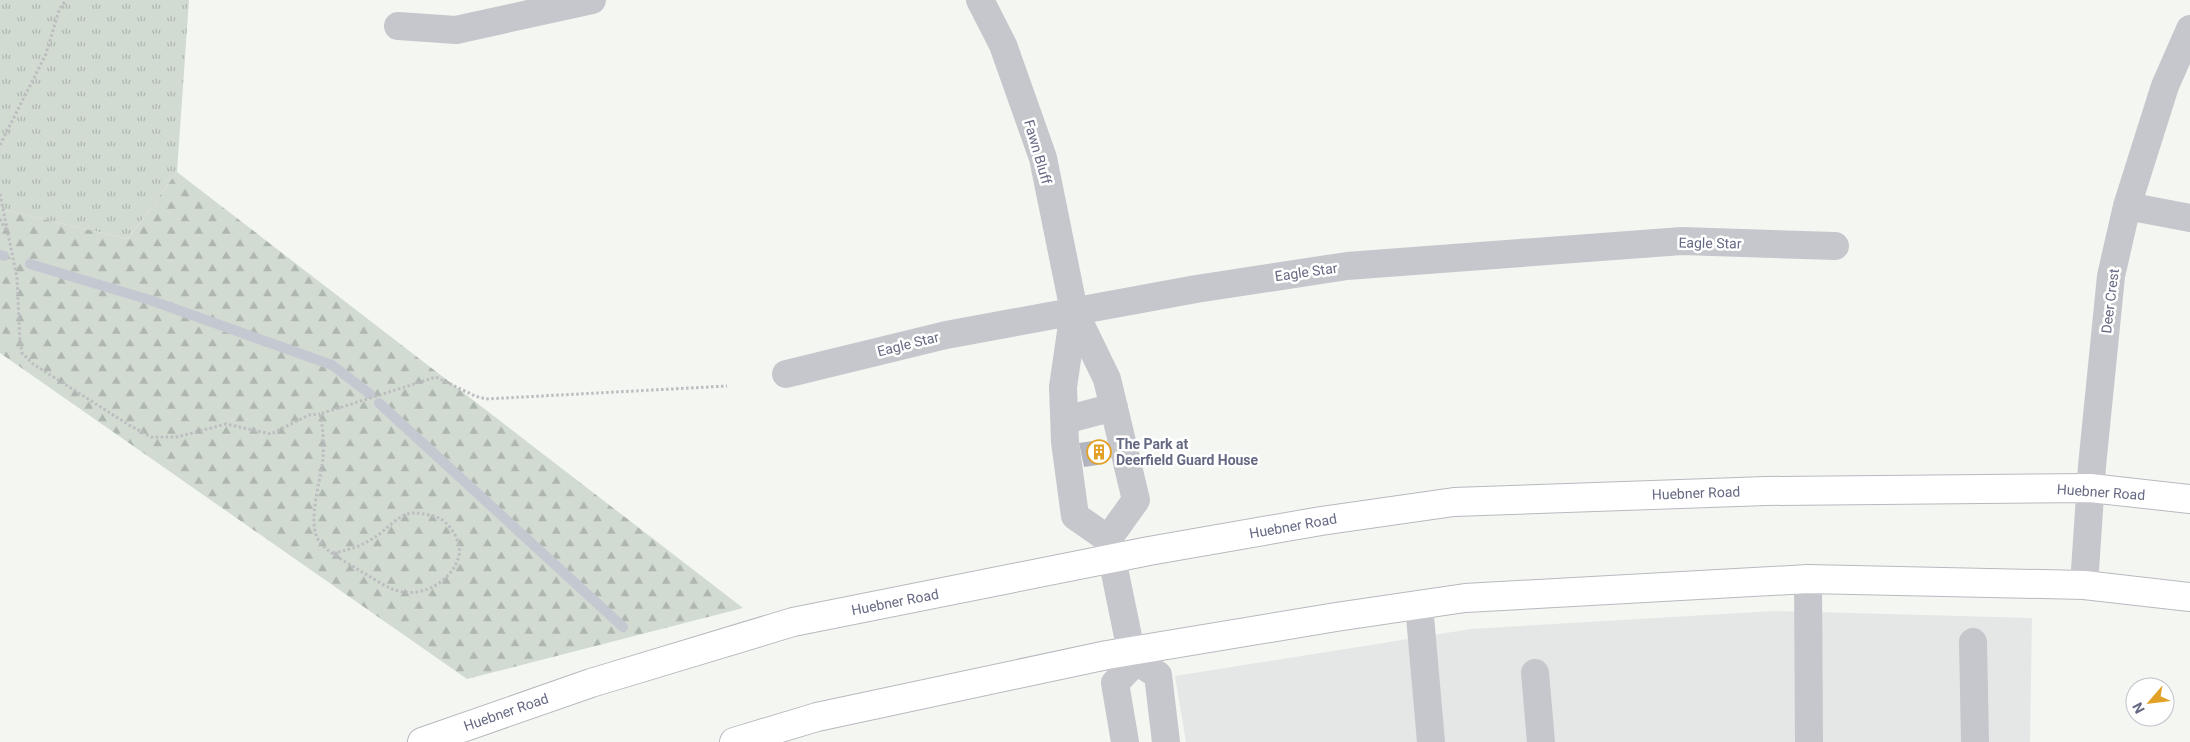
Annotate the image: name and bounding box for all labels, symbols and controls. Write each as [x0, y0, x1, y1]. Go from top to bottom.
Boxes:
street label: Fawn Bluff [1021, 118, 1055, 186]
street label: Eagle Star [1678, 234, 1742, 252]
street label: Eagle Star [1274, 260, 1339, 284]
street label: Deer Crest [2098, 267, 2122, 334]
street label: Eagle Star [876, 329, 941, 359]
place label: The Park at Deerfield Guard House [1116, 436, 1259, 468]
building icon: The Park at Deerfield Guard House [1086, 439, 1112, 465]
street label: Huebner Road [2056, 481, 2146, 503]
street label: Huebner Road [1652, 483, 1740, 503]
street label: Huebner Road [1248, 510, 1338, 542]
street label: Huebner Road [850, 586, 940, 618]
north arrow [2125, 677, 2175, 727]
street label: Huebner Road [462, 690, 550, 734]
text: N [2129, 700, 2148, 716]

